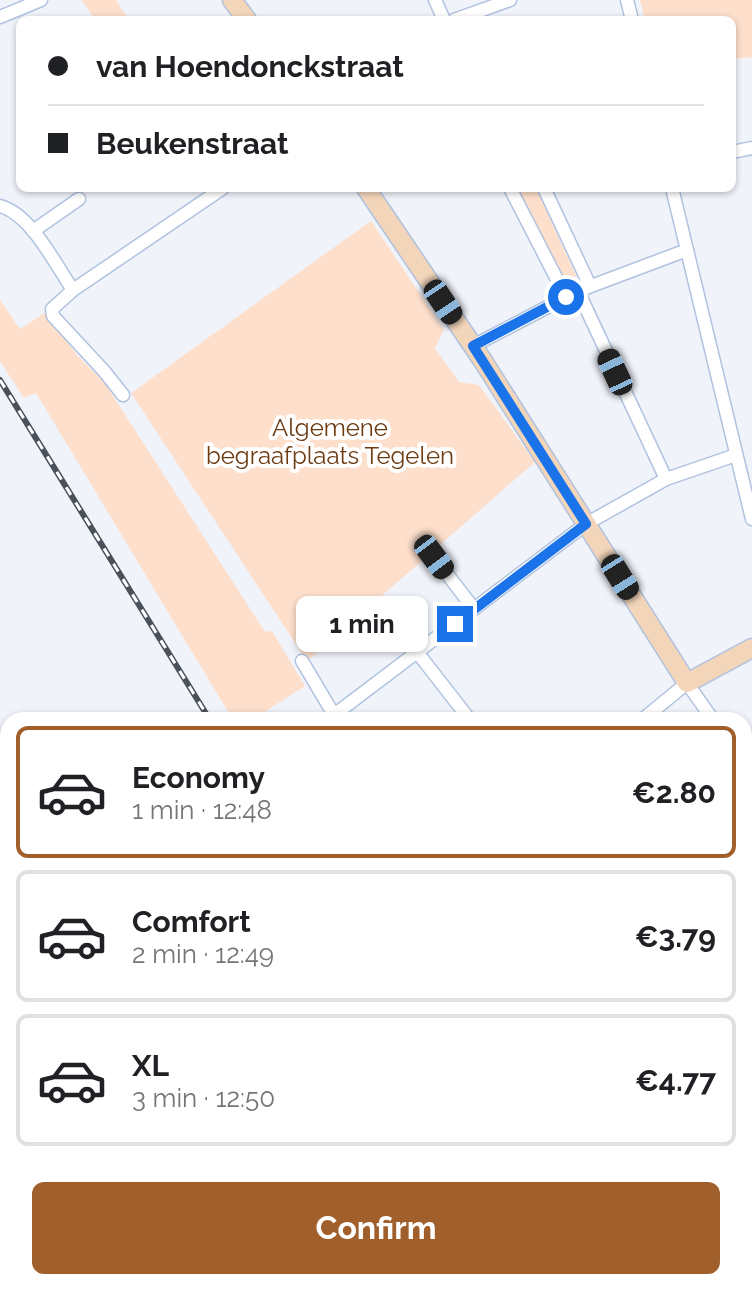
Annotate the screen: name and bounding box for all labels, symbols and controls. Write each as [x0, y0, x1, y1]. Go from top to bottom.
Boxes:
text: van Hoendonckstraat [96, 49, 404, 84]
text: Beukenstraat [96, 126, 289, 161]
car [420, 275, 466, 329]
route start [548, 279, 584, 315]
car [594, 345, 636, 399]
park label: Algemene begraafplaats Tegelen [206, 413, 454, 470]
car [410, 531, 458, 583]
car [597, 550, 643, 604]
callout: 1 min [295, 596, 427, 652]
route end [437, 606, 473, 642]
text: 1 min [329, 609, 395, 639]
icon: car [36, 756, 108, 828]
text: Economy [132, 760, 265, 795]
text: €2.80 [632, 775, 716, 810]
text: 1 min · 12:48 [132, 795, 272, 825]
icon: car [36, 900, 108, 972]
text: Comfort [132, 904, 251, 939]
text: €3.79 [635, 919, 716, 954]
text: 2 min · 12:49 [132, 939, 274, 969]
icon: car [36, 1044, 108, 1116]
text: XL [132, 1048, 169, 1083]
text: €4.77 [635, 1063, 716, 1098]
text: 3 min · 12:50 [132, 1083, 275, 1113]
button: Confirm [32, 1182, 720, 1274]

